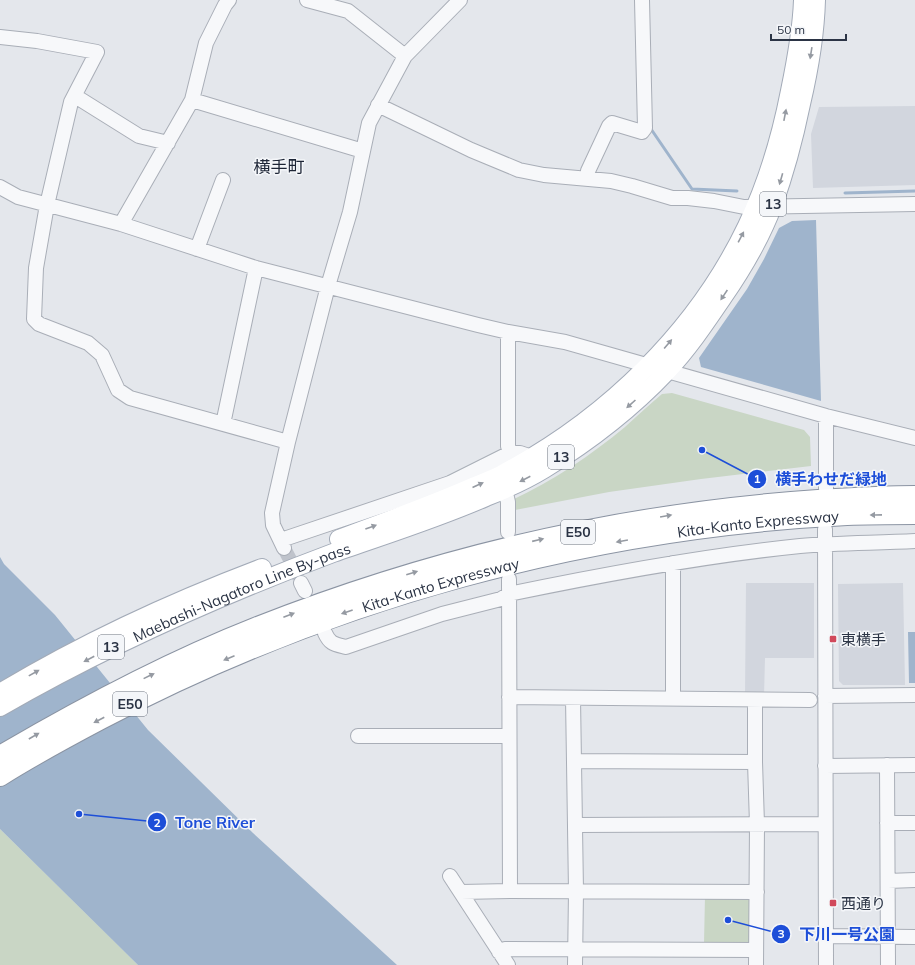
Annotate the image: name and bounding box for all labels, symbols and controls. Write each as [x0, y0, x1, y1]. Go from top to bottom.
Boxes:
scale bar [771, 16, 846, 42]
text: 50 m [777, 22, 805, 37]
one-way arrow [808, 47, 814, 59]
one-way arrow [783, 109, 789, 121]
district label: 横手町 [254, 156, 305, 177]
one-way arrow [778, 173, 784, 185]
road number: 13 [760, 192, 786, 216]
one-way arrow [738, 231, 745, 243]
one-way arrow [720, 290, 728, 301]
one-way arrow [663, 339, 672, 349]
one-way arrow [626, 400, 636, 409]
road number: 13 [548, 445, 574, 469]
callout: 横手わせだ緑地 [747, 465, 895, 493]
text: 横手わせだ緑地 [775, 469, 887, 489]
text: 1 [753, 471, 761, 486]
one-way arrow [519, 476, 531, 482]
one-way arrow [472, 482, 483, 488]
street label: Kita-Kanto Expressway [676, 506, 840, 541]
one-way arrow [870, 511, 882, 518]
one-way arrow [660, 513, 672, 519]
road number: E50 [561, 520, 595, 544]
one-way arrow [365, 523, 377, 529]
one-way arrow [532, 537, 544, 543]
street label: Maebashi-Nagatoro Line By-pass [130, 538, 353, 646]
one-way arrow [616, 539, 628, 545]
street label: Kita-Kanto Expressway [359, 553, 521, 616]
one-way arrow [407, 570, 419, 576]
one-way arrow [341, 609, 353, 615]
one-way arrow [284, 611, 296, 617]
place label: 東横手 [841, 630, 886, 649]
marker: 東横手 [828, 634, 838, 644]
road number: 13 [98, 635, 124, 659]
one-way arrow [83, 655, 94, 662]
one-way arrow [224, 655, 235, 661]
one-way arrow [28, 670, 39, 677]
one-way arrow [143, 673, 154, 679]
road number: E50 [113, 692, 147, 716]
one-way arrow [93, 717, 105, 724]
one-way arrow [28, 733, 40, 740]
callout: Tone River [147, 808, 263, 836]
text: Tone River [175, 812, 256, 832]
text: 2 [153, 815, 161, 830]
place label: 西通り [841, 894, 886, 913]
marker: 西通り [828, 898, 838, 908]
callout: 下川一号公園 [771, 920, 903, 948]
text: 下川一号公園 [799, 924, 895, 944]
text: 3 [777, 926, 785, 941]

